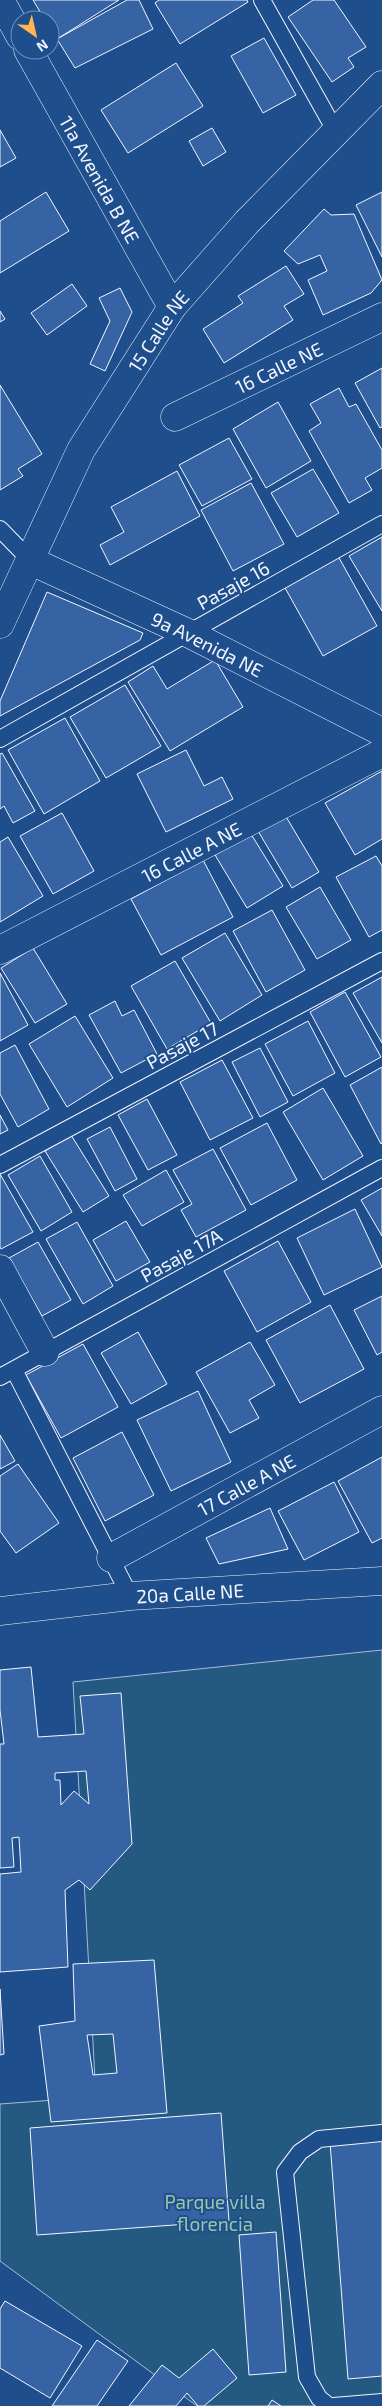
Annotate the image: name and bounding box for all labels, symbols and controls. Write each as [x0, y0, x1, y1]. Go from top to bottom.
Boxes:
north arrow [10, 10, 60, 60]
text: N [34, 36, 51, 56]
street label: 11a Avenida B NE [56, 111, 145, 247]
street label: 15 Calle NE [123, 285, 193, 376]
street label: 16 Calle NE [231, 336, 326, 398]
street label: Pasaje 16 [193, 556, 273, 614]
street label: 9a Avenida NE [148, 606, 267, 681]
street label: 16 Calle A NE [137, 816, 245, 887]
street label: Pasaje 17 [142, 1016, 222, 1073]
street label: Pasaje 17A [136, 1223, 226, 1287]
street label: 17 Calle A NE [193, 1448, 299, 1520]
street label: 20a Calle NE [135, 1578, 245, 1607]
park label: Parque villa florencia [164, 2190, 266, 2235]

